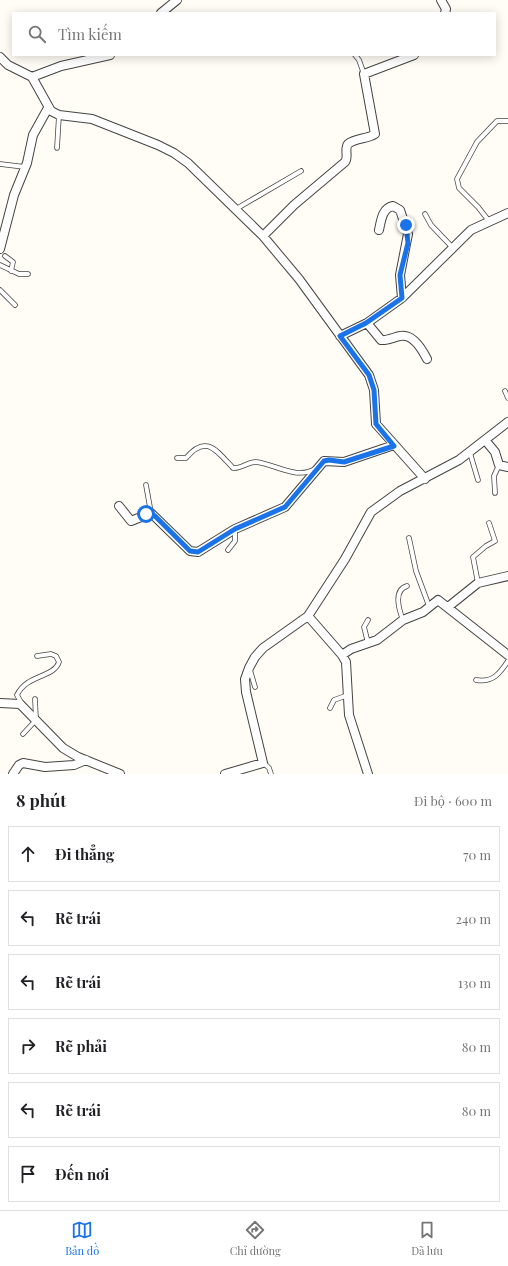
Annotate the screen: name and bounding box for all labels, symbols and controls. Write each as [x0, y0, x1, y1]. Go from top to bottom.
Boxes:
search box [12, 12, 496, 56]
icon: search [26, 23, 48, 45]
text: Tìm kiếm [58, 24, 122, 44]
route end [397, 216, 415, 234]
route start [137, 505, 155, 523]
text: 8 phút [16, 789, 66, 811]
text: Đi bộ · 600 m [414, 792, 492, 809]
icon: ahead [17, 843, 39, 865]
text: Đi thẳng [55, 844, 114, 864]
text: 70 m [463, 846, 491, 863]
icon: left [17, 907, 39, 929]
text: Rẽ trái [55, 908, 101, 928]
text: 240 m [456, 910, 491, 927]
icon: left [17, 971, 39, 993]
text: Rẽ trái [55, 972, 101, 992]
text: 130 m [458, 974, 491, 991]
icon: right [17, 1035, 39, 1057]
text: Rẽ phải [55, 1036, 107, 1056]
text: 80 m [462, 1038, 491, 1055]
icon: left [17, 1099, 39, 1121]
text: Rẽ trái [55, 1100, 101, 1120]
text: 80 m [462, 1102, 491, 1119]
icon: arrive [17, 1163, 39, 1185]
text: Đến nơi [55, 1164, 109, 1184]
tab: Bản đồ [65, 1219, 99, 1258]
tab: Chỉ đường [230, 1219, 281, 1258]
tab: Đã lưu [411, 1219, 443, 1258]

